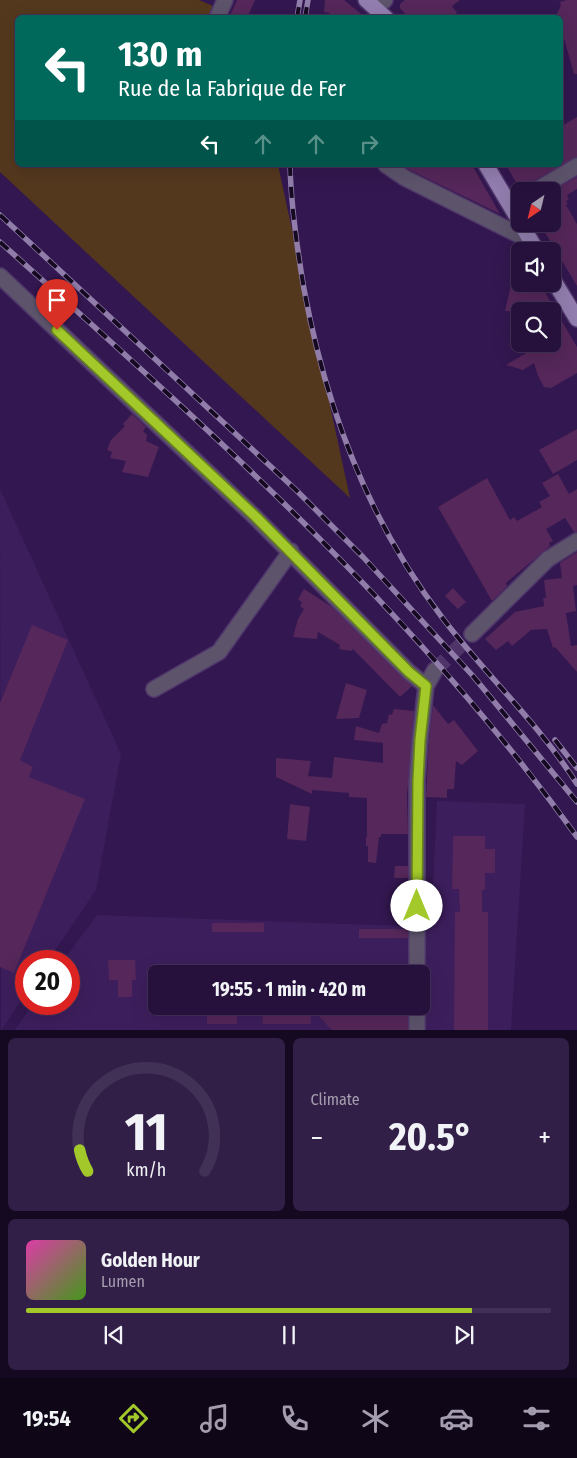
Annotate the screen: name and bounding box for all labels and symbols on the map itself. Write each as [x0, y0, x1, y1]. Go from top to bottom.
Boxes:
north arrow [511, 182, 561, 232]
pin [36, 279, 78, 330]
position arrow [390, 879, 442, 931]
speed limit sign: 20 [15, 950, 80, 1015]

